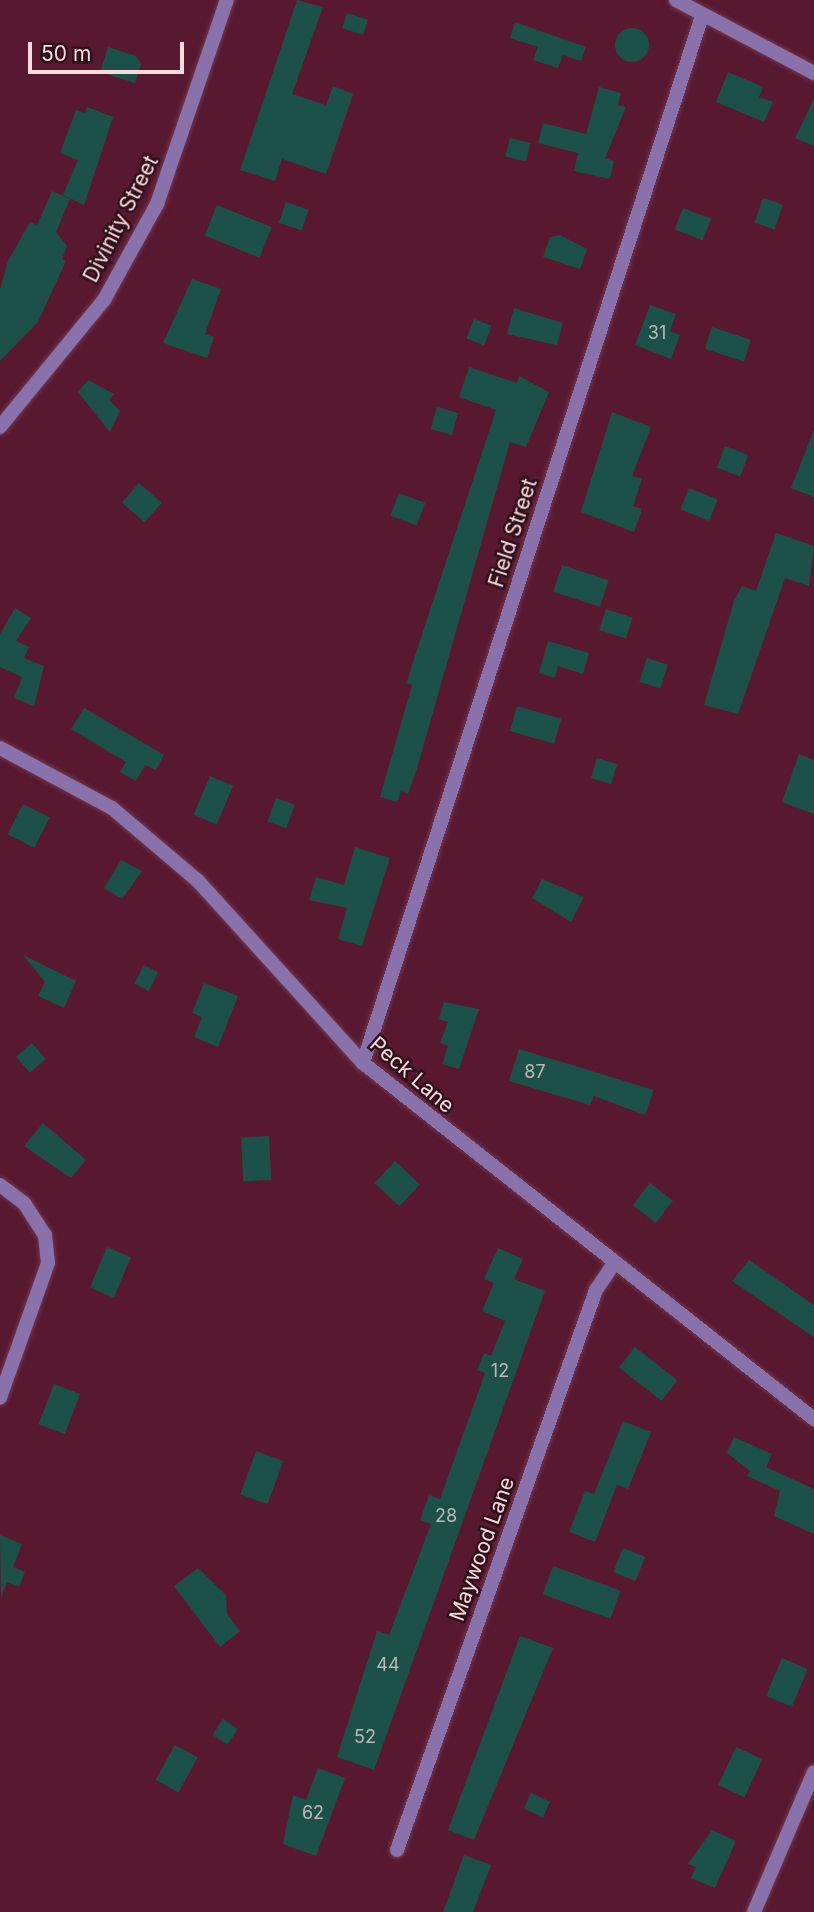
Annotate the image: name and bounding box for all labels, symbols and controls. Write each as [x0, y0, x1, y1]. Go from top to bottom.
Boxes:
scale bar [32, 28, 187, 72]
text: 50 m [41, 41, 91, 66]
street label: Divinity Street [78, 151, 164, 287]
house number: 31 [648, 322, 666, 344]
street label: Field Street [484, 475, 542, 591]
street label: Peck Lane [365, 1032, 459, 1118]
house number: 87 [524, 1061, 546, 1083]
house number: 12 [491, 1360, 509, 1382]
street label: Maywood Lane [444, 1474, 520, 1624]
house number: 28 [435, 1505, 457, 1527]
house number: 44 [376, 1654, 400, 1676]
house number: 52 [354, 1726, 376, 1748]
house number: 62 [302, 1802, 324, 1824]

